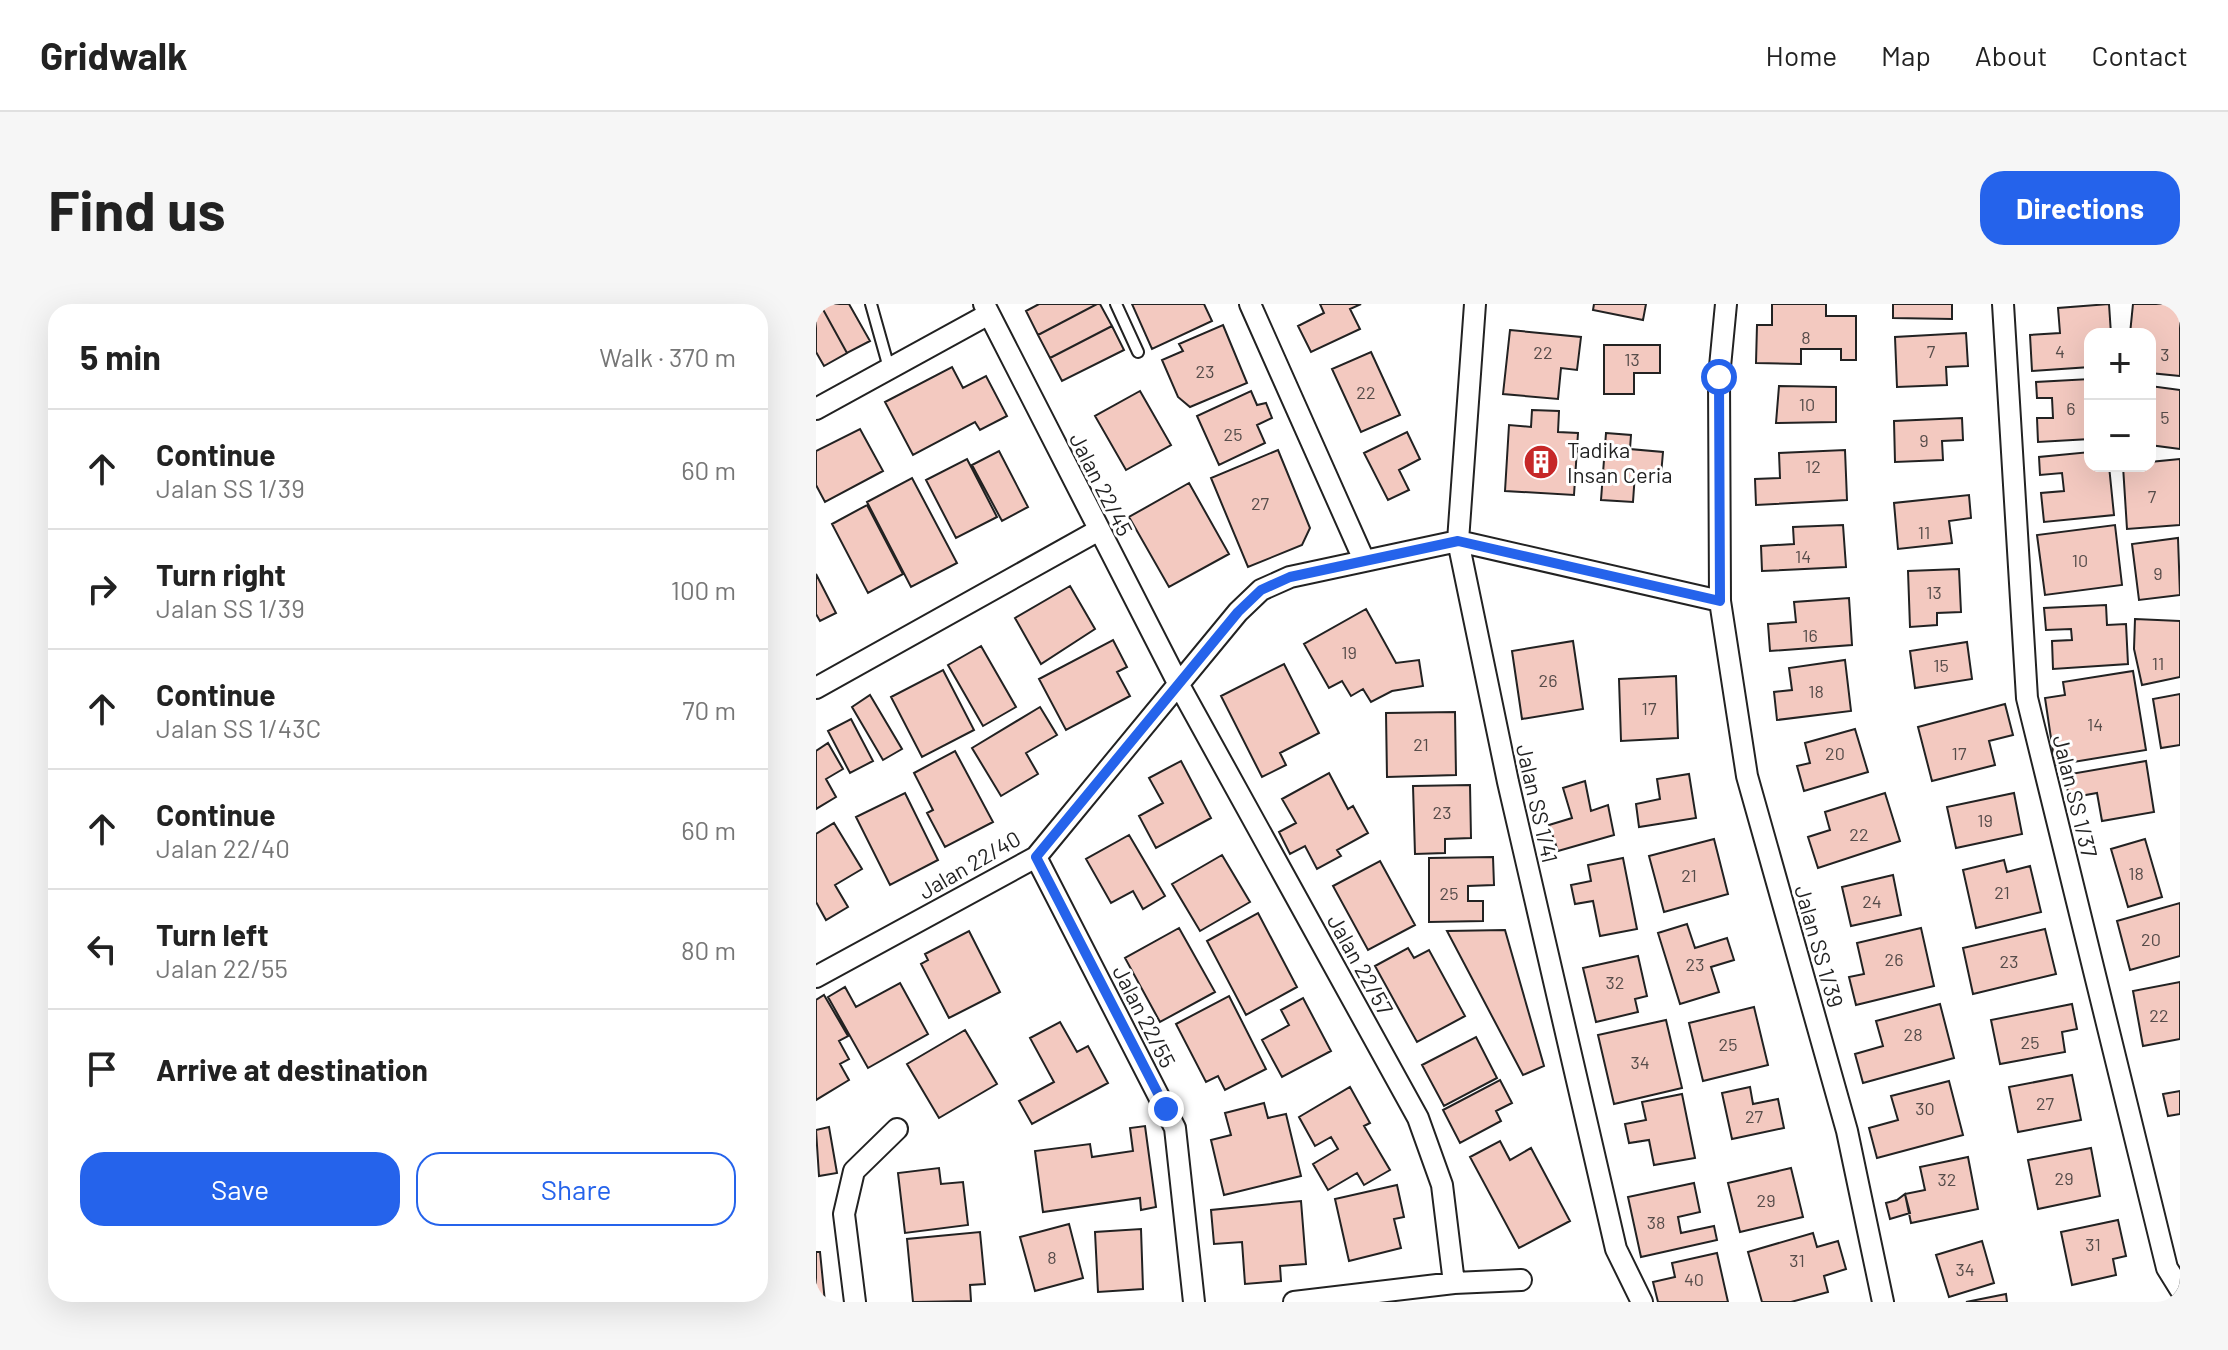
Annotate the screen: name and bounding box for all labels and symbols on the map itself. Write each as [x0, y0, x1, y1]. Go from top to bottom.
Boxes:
house number: 8 [1801, 326, 1811, 348]
house number: 7 [1927, 340, 1936, 362]
house number: 4 [2055, 340, 2065, 362]
house number: 22 [1533, 341, 1553, 363]
house number: 3 [2160, 343, 2170, 365]
house number: 13 [1624, 348, 1640, 370]
route start [1701, 359, 1737, 395]
house number: 23 [1196, 360, 1214, 382]
house number: 22 [1356, 381, 1376, 403]
house number: 10 [1799, 393, 1815, 415]
house number: 6 [2066, 397, 2076, 419]
house number: 5 [2160, 406, 2170, 428]
house number: 25 [1224, 423, 1242, 445]
street label: Jalan 22/45 [1065, 428, 1139, 540]
house number: 9 [1919, 429, 1929, 451]
place label: Tadika Insan Ceria [1567, 436, 1673, 487]
building icon: Tadika Insan Ceria [1522, 443, 1560, 481]
house number: 12 [1805, 455, 1821, 477]
house number: 7 [2148, 485, 2157, 507]
house number: 27 [1251, 492, 1270, 514]
house number: 11 [1918, 521, 1930, 543]
house number: 14 [1795, 545, 1811, 567]
house number: 10 [2072, 549, 2088, 571]
house number: 9 [2153, 562, 2163, 584]
house number: 13 [1926, 581, 1942, 603]
house number: 16 [1802, 624, 1818, 646]
house number: 19 [1341, 641, 1357, 663]
house number: 11 [2152, 652, 2164, 674]
house number: 15 [1933, 654, 1949, 676]
house number: 26 [1539, 669, 1557, 691]
house number: 18 [1808, 680, 1824, 702]
house number: 17 [1642, 697, 1657, 719]
house number: 14 [2087, 713, 2103, 735]
street label: Jalan SS 1/37 [2048, 732, 2104, 860]
house number: 21 [1413, 733, 1429, 755]
street label: Jalan SS 1/41 [1512, 741, 1564, 865]
house number: 20 [1825, 742, 1845, 764]
house number: 17 [1952, 742, 1967, 764]
house number: 23 [1433, 801, 1451, 823]
house number: 19 [1977, 809, 1993, 831]
house number: 22 [1849, 823, 1869, 845]
street label: Jalan 22/40 [913, 824, 1025, 904]
house number: 18 [2128, 862, 2144, 884]
house number: 21 [1681, 864, 1697, 886]
house number: 21 [1994, 881, 2010, 903]
house number: 25 [1440, 882, 1458, 904]
street label: Jalan SS 1/39 [1790, 882, 1850, 1010]
house number: 24 [1862, 890, 1882, 912]
street label: Jalan 22/57 [1323, 909, 1399, 1019]
house number: 20 [2141, 928, 2161, 950]
house number: 26 [1885, 948, 1903, 970]
house number: 23 [2000, 950, 2018, 972]
house number: 23 [1686, 953, 1704, 975]
street label: Jalan 22/55 [1108, 960, 1182, 1072]
house number: 32 [1606, 971, 1624, 993]
house number: 22 [2149, 1004, 2169, 1026]
house number: 28 [1903, 1023, 1923, 1045]
house number: 25 [2021, 1031, 2039, 1053]
house number: 25 [1719, 1033, 1737, 1055]
house number: 34 [1630, 1051, 1650, 1073]
route end [1148, 1091, 1184, 1127]
house number: 27 [2036, 1092, 2055, 1114]
house number: 30 [1915, 1097, 1935, 1119]
house number: 27 [1745, 1105, 1764, 1127]
house number: 29 [2054, 1167, 2074, 1189]
house number: 32 [1938, 1168, 1956, 1190]
house number: 29 [1756, 1189, 1776, 1211]
house number: 38 [1647, 1211, 1665, 1233]
house number: 31 [2085, 1233, 2101, 1255]
house number: 8 [1047, 1246, 1057, 1268]
house number: 31 [1789, 1249, 1805, 1271]
house number: 34 [1955, 1258, 1975, 1280]
house number: 40 [1684, 1268, 1704, 1290]

